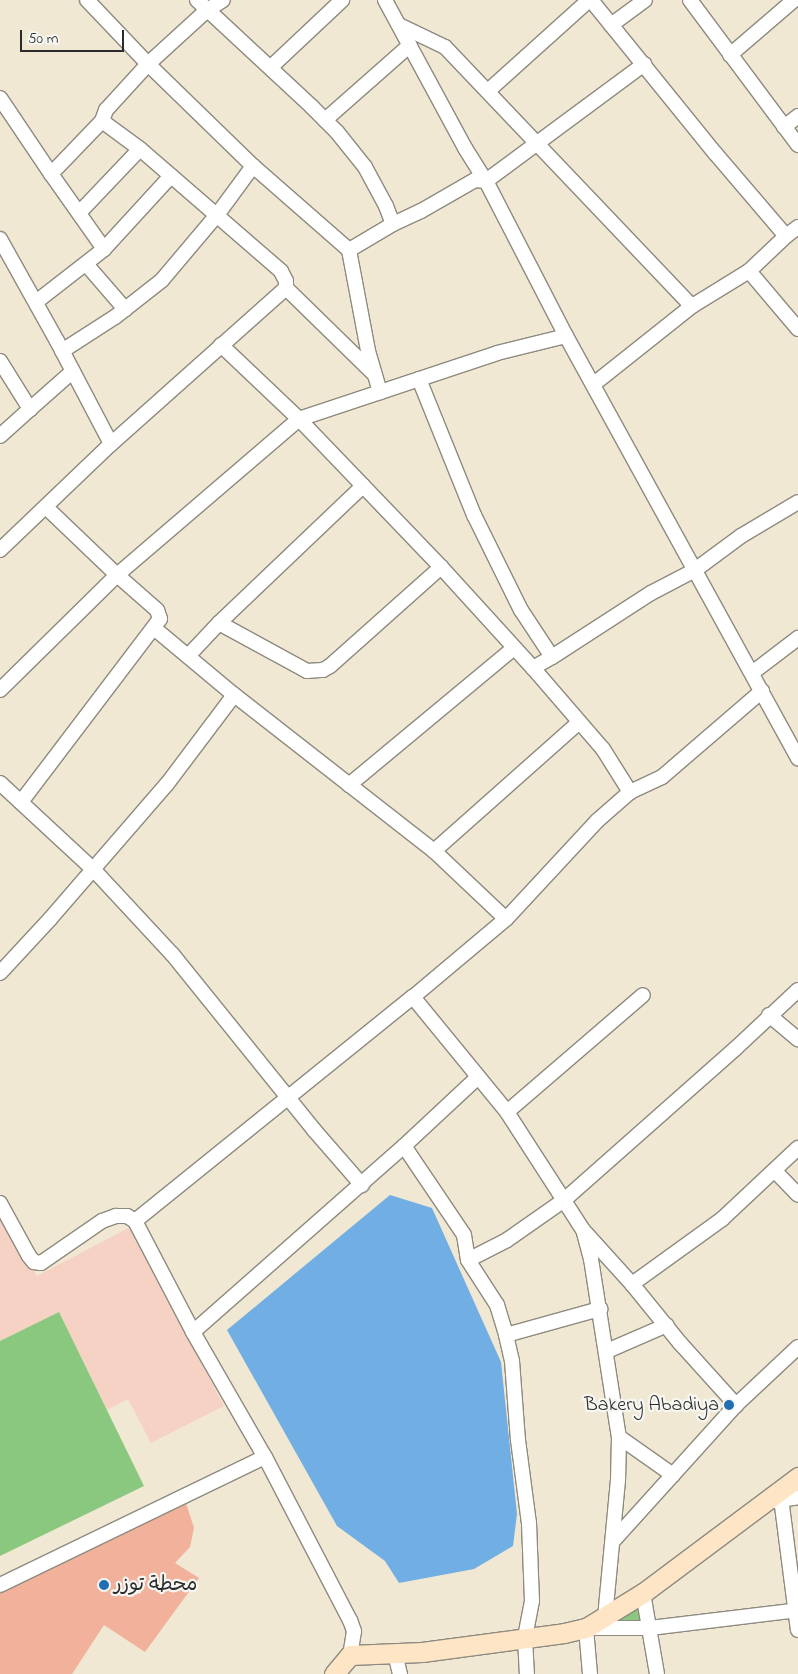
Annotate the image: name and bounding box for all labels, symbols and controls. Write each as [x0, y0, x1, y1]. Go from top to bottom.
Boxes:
scale bar [22, 20, 126, 52]
text: 50 m [28, 28, 58, 50]
place label: Bakery Abadiya [584, 1393, 719, 1417]
marker: Bakery Abadiya [723, 1399, 735, 1411]
place label: محطة توزر [114, 1573, 197, 1597]
marker: محطة توزر [98, 1579, 110, 1591]

